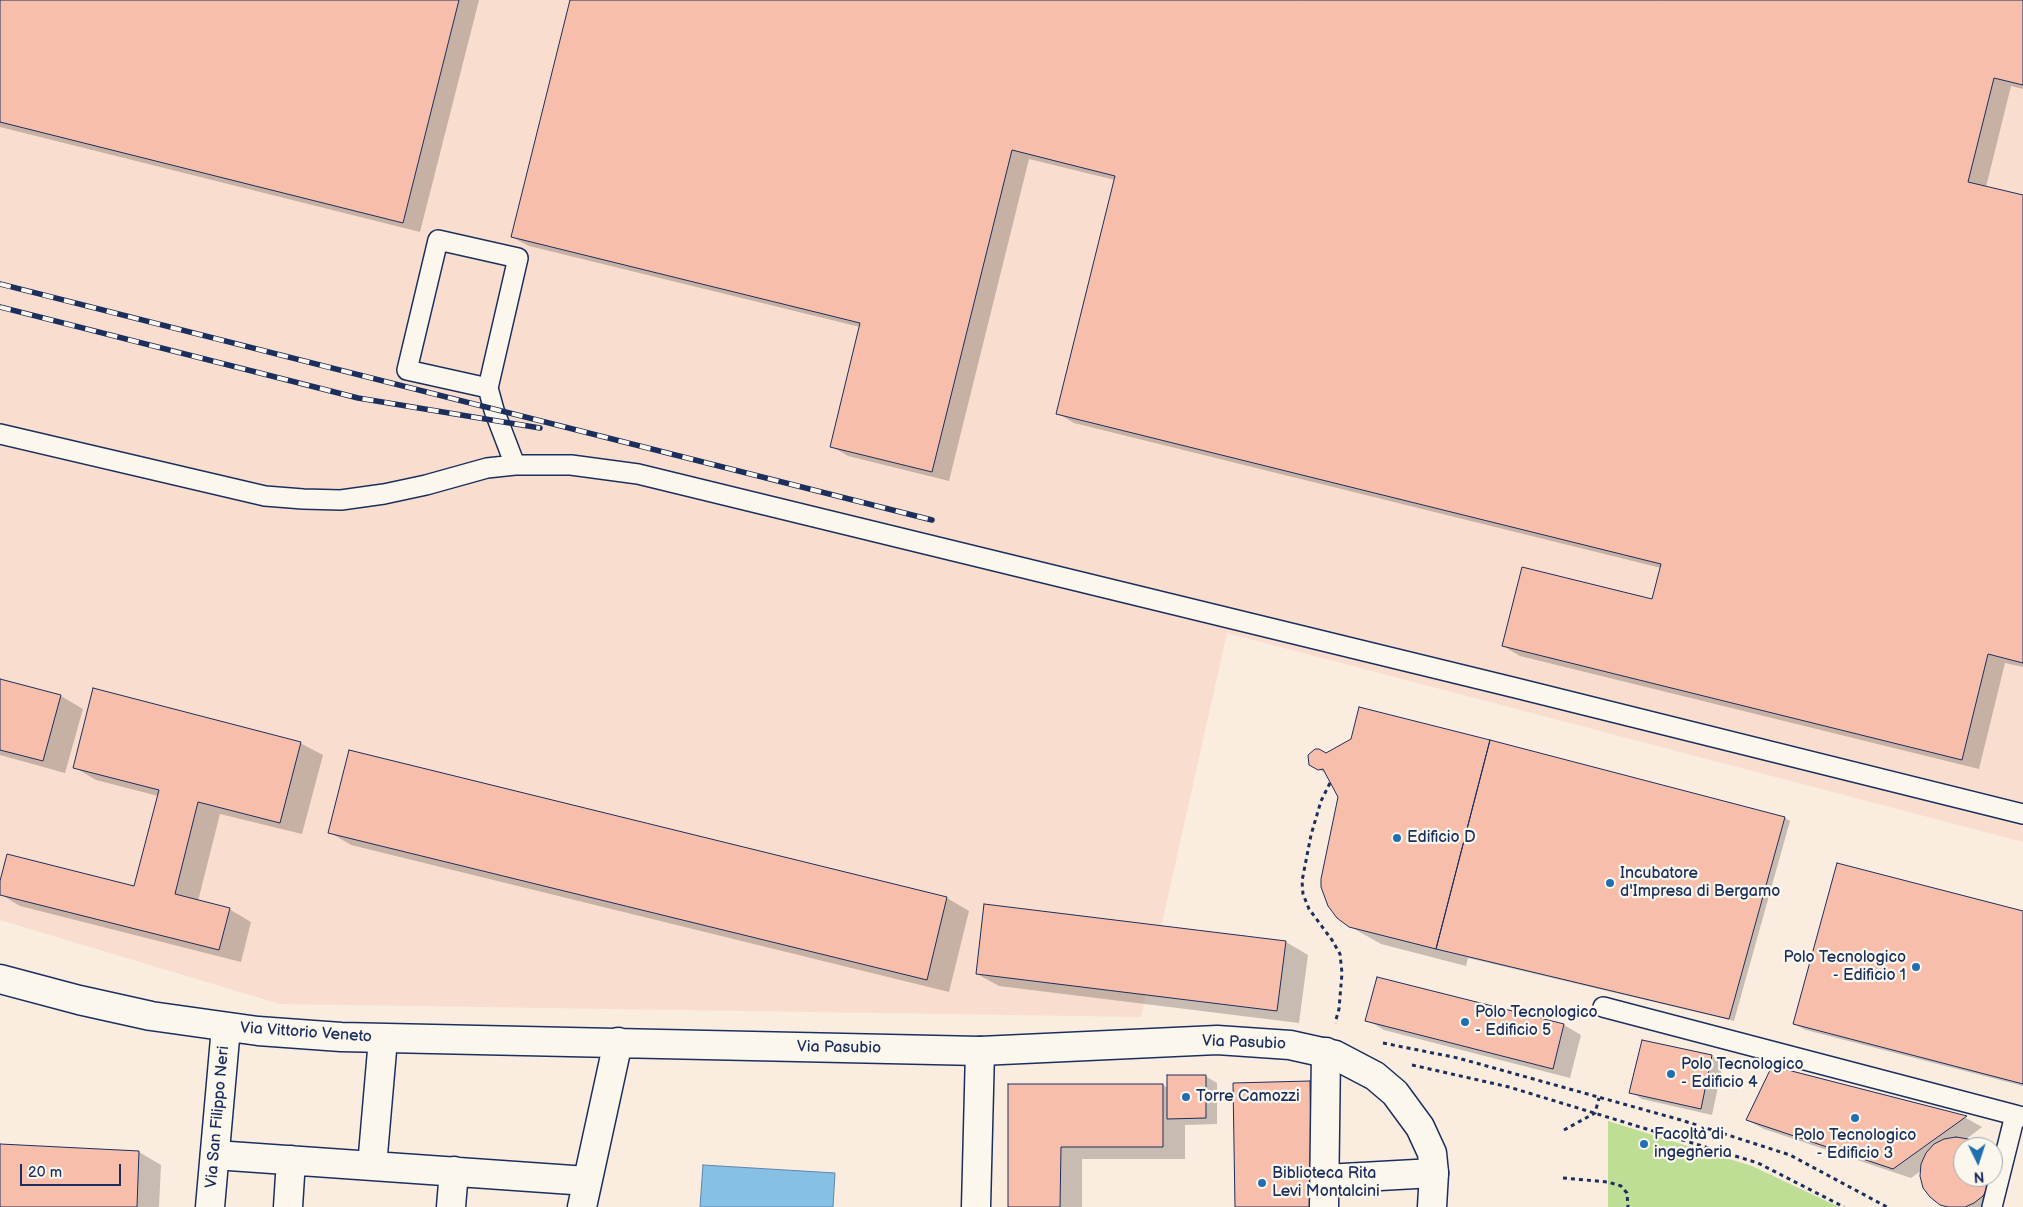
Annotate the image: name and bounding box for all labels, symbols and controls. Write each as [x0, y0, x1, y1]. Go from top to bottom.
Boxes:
place label: Edificio D [1407, 828, 1476, 848]
marker: Edificio D [1391, 832, 1403, 844]
place label: Incubatore d'Impresa di Bergamo [1620, 864, 1780, 902]
marker: Incubatore d'Impresa di Bergamo [1604, 877, 1616, 889]
place label: Polo Tecnologico - Edificio 1 [1783, 948, 1906, 986]
marker: Polo Tecnologico - Edificio 1 [1910, 961, 1922, 973]
place label: Polo Tecnologico - Edificio 5 [1475, 1003, 1598, 1041]
marker: Polo Tecnologico - Edificio 5 [1459, 1016, 1471, 1028]
street label: Via Vittorio Veneto [239, 1019, 373, 1047]
street label: Via Pasubio [1202, 1032, 1286, 1054]
street label: Via Pasubio [797, 1038, 881, 1058]
street label: Via San Filippo Neri [202, 1045, 234, 1189]
place label: Polo Tecnologico - Edificio 4 [1681, 1055, 1804, 1093]
marker: Polo Tecnologico - Edificio 4 [1665, 1068, 1677, 1080]
place label: Torre Camozzi [1196, 1087, 1300, 1107]
marker: Torre Camozzi [1180, 1091, 1192, 1103]
marker: Polo Tecnologico - Edificio 3 [1849, 1112, 1861, 1124]
place label: Facoltà di ingegneria [1654, 1125, 1732, 1163]
place label: Polo Tecnologico - Edificio 3 [1794, 1126, 1916, 1164]
north arrow [1953, 1137, 2003, 1187]
marker: Facoltà di ingegneria [1638, 1138, 1650, 1150]
scale bar [22, 1154, 124, 1186]
text: 20 m [28, 1163, 62, 1182]
place label: Biblioteca Rita Levi Montalcini [1272, 1164, 1380, 1202]
text: N [1973, 1168, 1985, 1185]
marker: Biblioteca Rita Levi Montalcini [1256, 1177, 1268, 1189]

